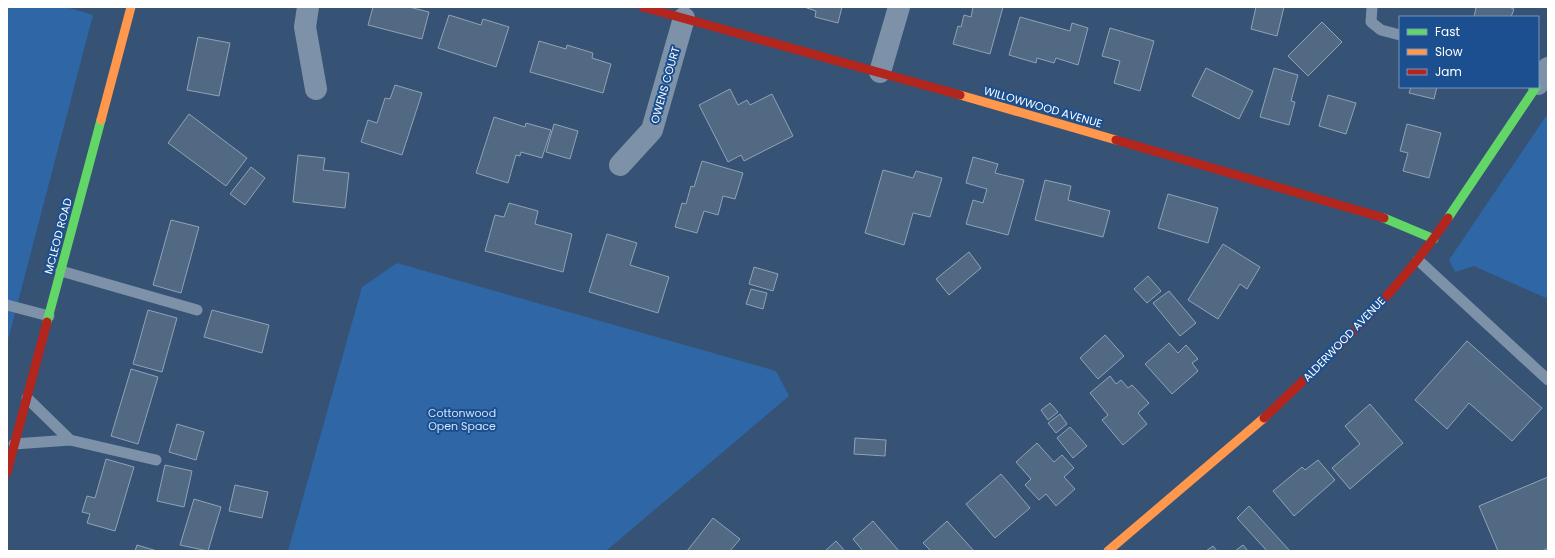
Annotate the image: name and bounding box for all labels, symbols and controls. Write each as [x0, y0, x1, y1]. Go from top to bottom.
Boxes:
legend [1399, 16, 1539, 88]
text: Fast [1435, 23, 1460, 40]
text: Slow [1435, 43, 1463, 60]
street label: OWENS COURT [646, 45, 684, 125]
text: Jam [1435, 63, 1462, 80]
street label: WILLOWWOOD AVENUE [982, 82, 1104, 132]
street label: MCLEOD ROAD [40, 196, 76, 276]
street label: ALDERWOOD AVENUE [1299, 293, 1389, 385]
park label: Cottonwood Open Space [428, 405, 496, 434]

